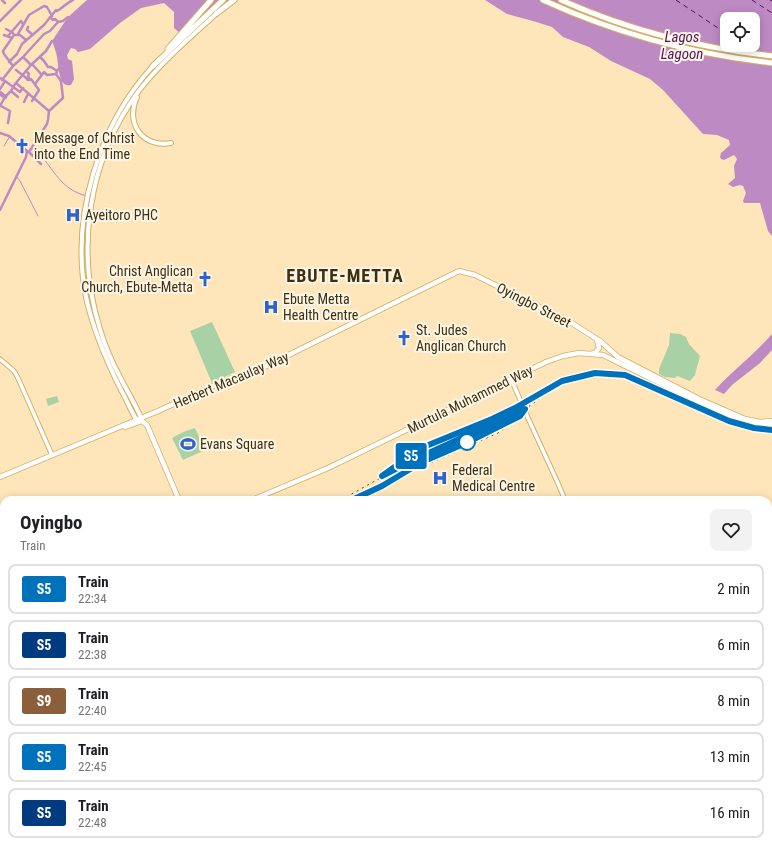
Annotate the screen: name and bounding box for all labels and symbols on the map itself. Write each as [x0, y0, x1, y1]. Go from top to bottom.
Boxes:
water label: Lagos Lagoon [661, 28, 703, 63]
place label: Message of Christ into the End Time [34, 130, 135, 162]
church icon: Message of Christ into the End Time [13, 137, 31, 155]
hospital icon: Ayeitoro PHC [64, 206, 82, 224]
place label: Ayeitoro PHC [85, 207, 158, 223]
place label: Christ Anglican Church, Ebute-Metta [81, 263, 193, 295]
district label: EBUTE-METTA [286, 265, 404, 286]
church icon: Christ Anglican Church, Ebute-Metta [196, 270, 214, 288]
street label: Oyingbo Street [494, 279, 574, 331]
place label: Ebute Metta Health Centre [283, 291, 359, 323]
hospital icon: Ebute Metta Health Centre [262, 298, 280, 316]
place label: St. Judes Anglican Church [416, 322, 506, 354]
church icon: St. Judes Anglican Church [395, 329, 413, 347]
street label: Herbert Macaulay Way [171, 348, 291, 412]
street label: Murtula Muhammed Way [405, 362, 535, 436]
unlabelled marker [458, 433, 476, 451]
sports icon: Evans Square [179, 435, 197, 453]
place label: Evans Square [200, 436, 275, 452]
line badge: S5 [393, 443, 429, 469]
place label: Federal Medical Centre [452, 462, 535, 494]
hospital icon: Federal Medical Centre [431, 469, 449, 487]

